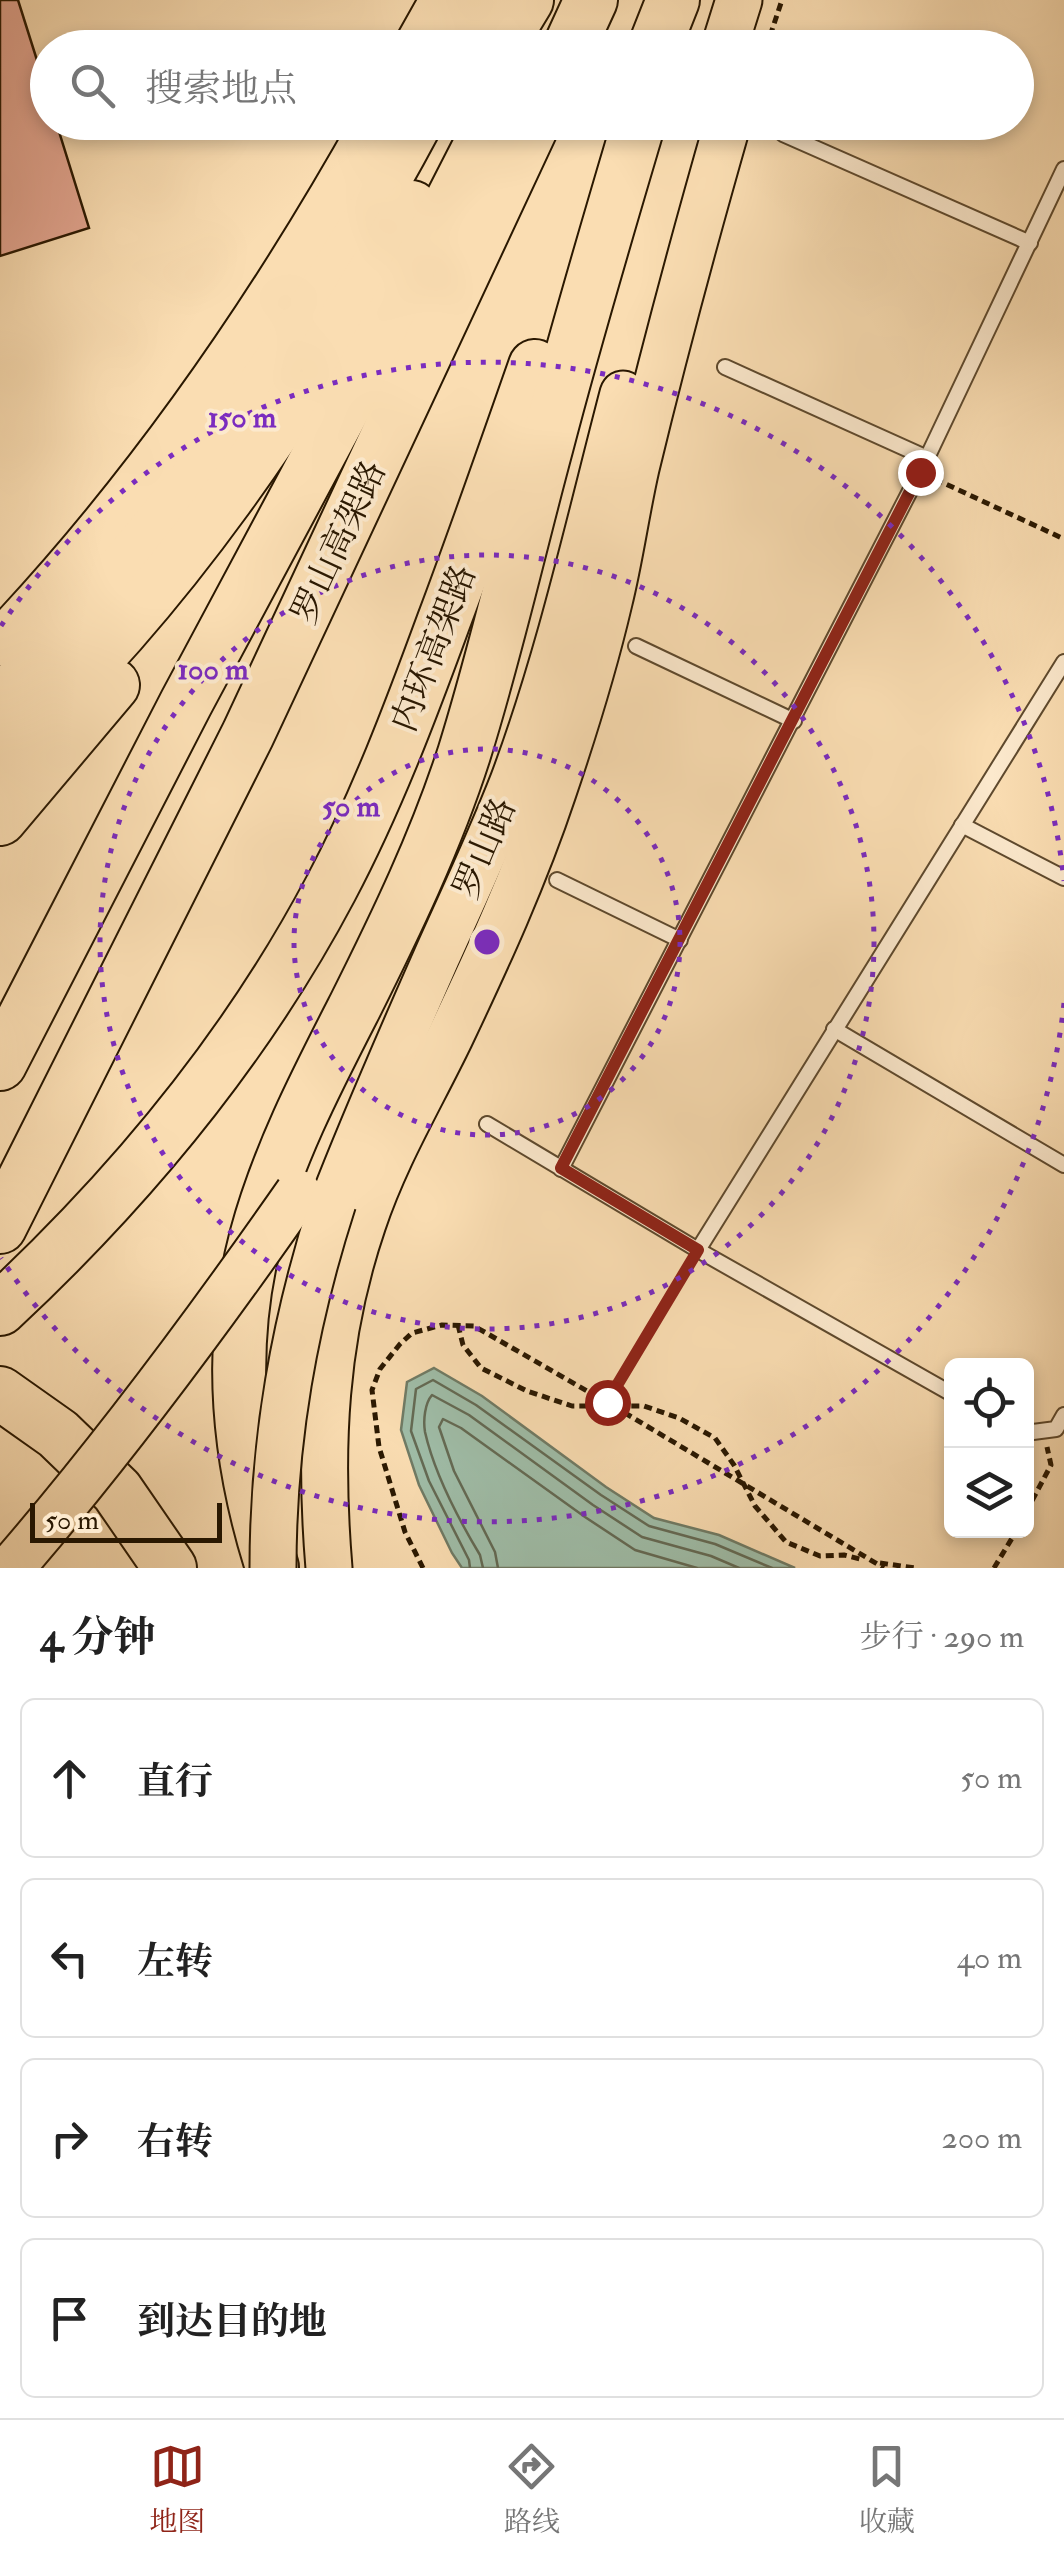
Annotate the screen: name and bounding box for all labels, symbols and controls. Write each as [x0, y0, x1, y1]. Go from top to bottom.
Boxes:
search box [30, 30, 1034, 140]
icon: search [65, 58, 120, 113]
text: 搜索地点 [145, 65, 297, 113]
text: 150 m [208, 399, 277, 436]
route end [898, 450, 944, 496]
street label: 罗山高架路 [282, 454, 396, 631]
street label: 内环高架路 [382, 559, 486, 738]
text: 100 m [178, 651, 249, 688]
text: 50 m [322, 788, 381, 825]
street label: 罗山路 [444, 791, 526, 905]
centre of rings [469, 924, 505, 960]
map controls [944, 1358, 1034, 1538]
button: locate [944, 1358, 1034, 1448]
route start [585, 1380, 631, 1426]
button: layers [944, 1448, 1034, 1538]
scale bar [30, 1498, 222, 1542]
text: 50 m [45, 1503, 99, 1538]
text: 4 分钟 [40, 1612, 155, 1664]
text: 步行 · 290 m [860, 1617, 1024, 1657]
icon: ahead [42, 1751, 97, 1806]
text: 直行 [137, 1758, 213, 1806]
text: 50 m [960, 1758, 1022, 1798]
icon: left [42, 1931, 97, 1986]
text: 左转 [137, 1938, 213, 1986]
text: 40 m [957, 1938, 1022, 1978]
icon: right [42, 2111, 97, 2166]
text: 右转 [137, 2118, 213, 2166]
text: 200 m [941, 2118, 1022, 2158]
icon: arrive [42, 2291, 97, 2346]
text: 到达目的地 [137, 2298, 327, 2346]
tab: 地图 [149, 2439, 205, 2540]
tab: 路线 [504, 2439, 560, 2540]
tab: 收藏 [859, 2439, 915, 2540]

